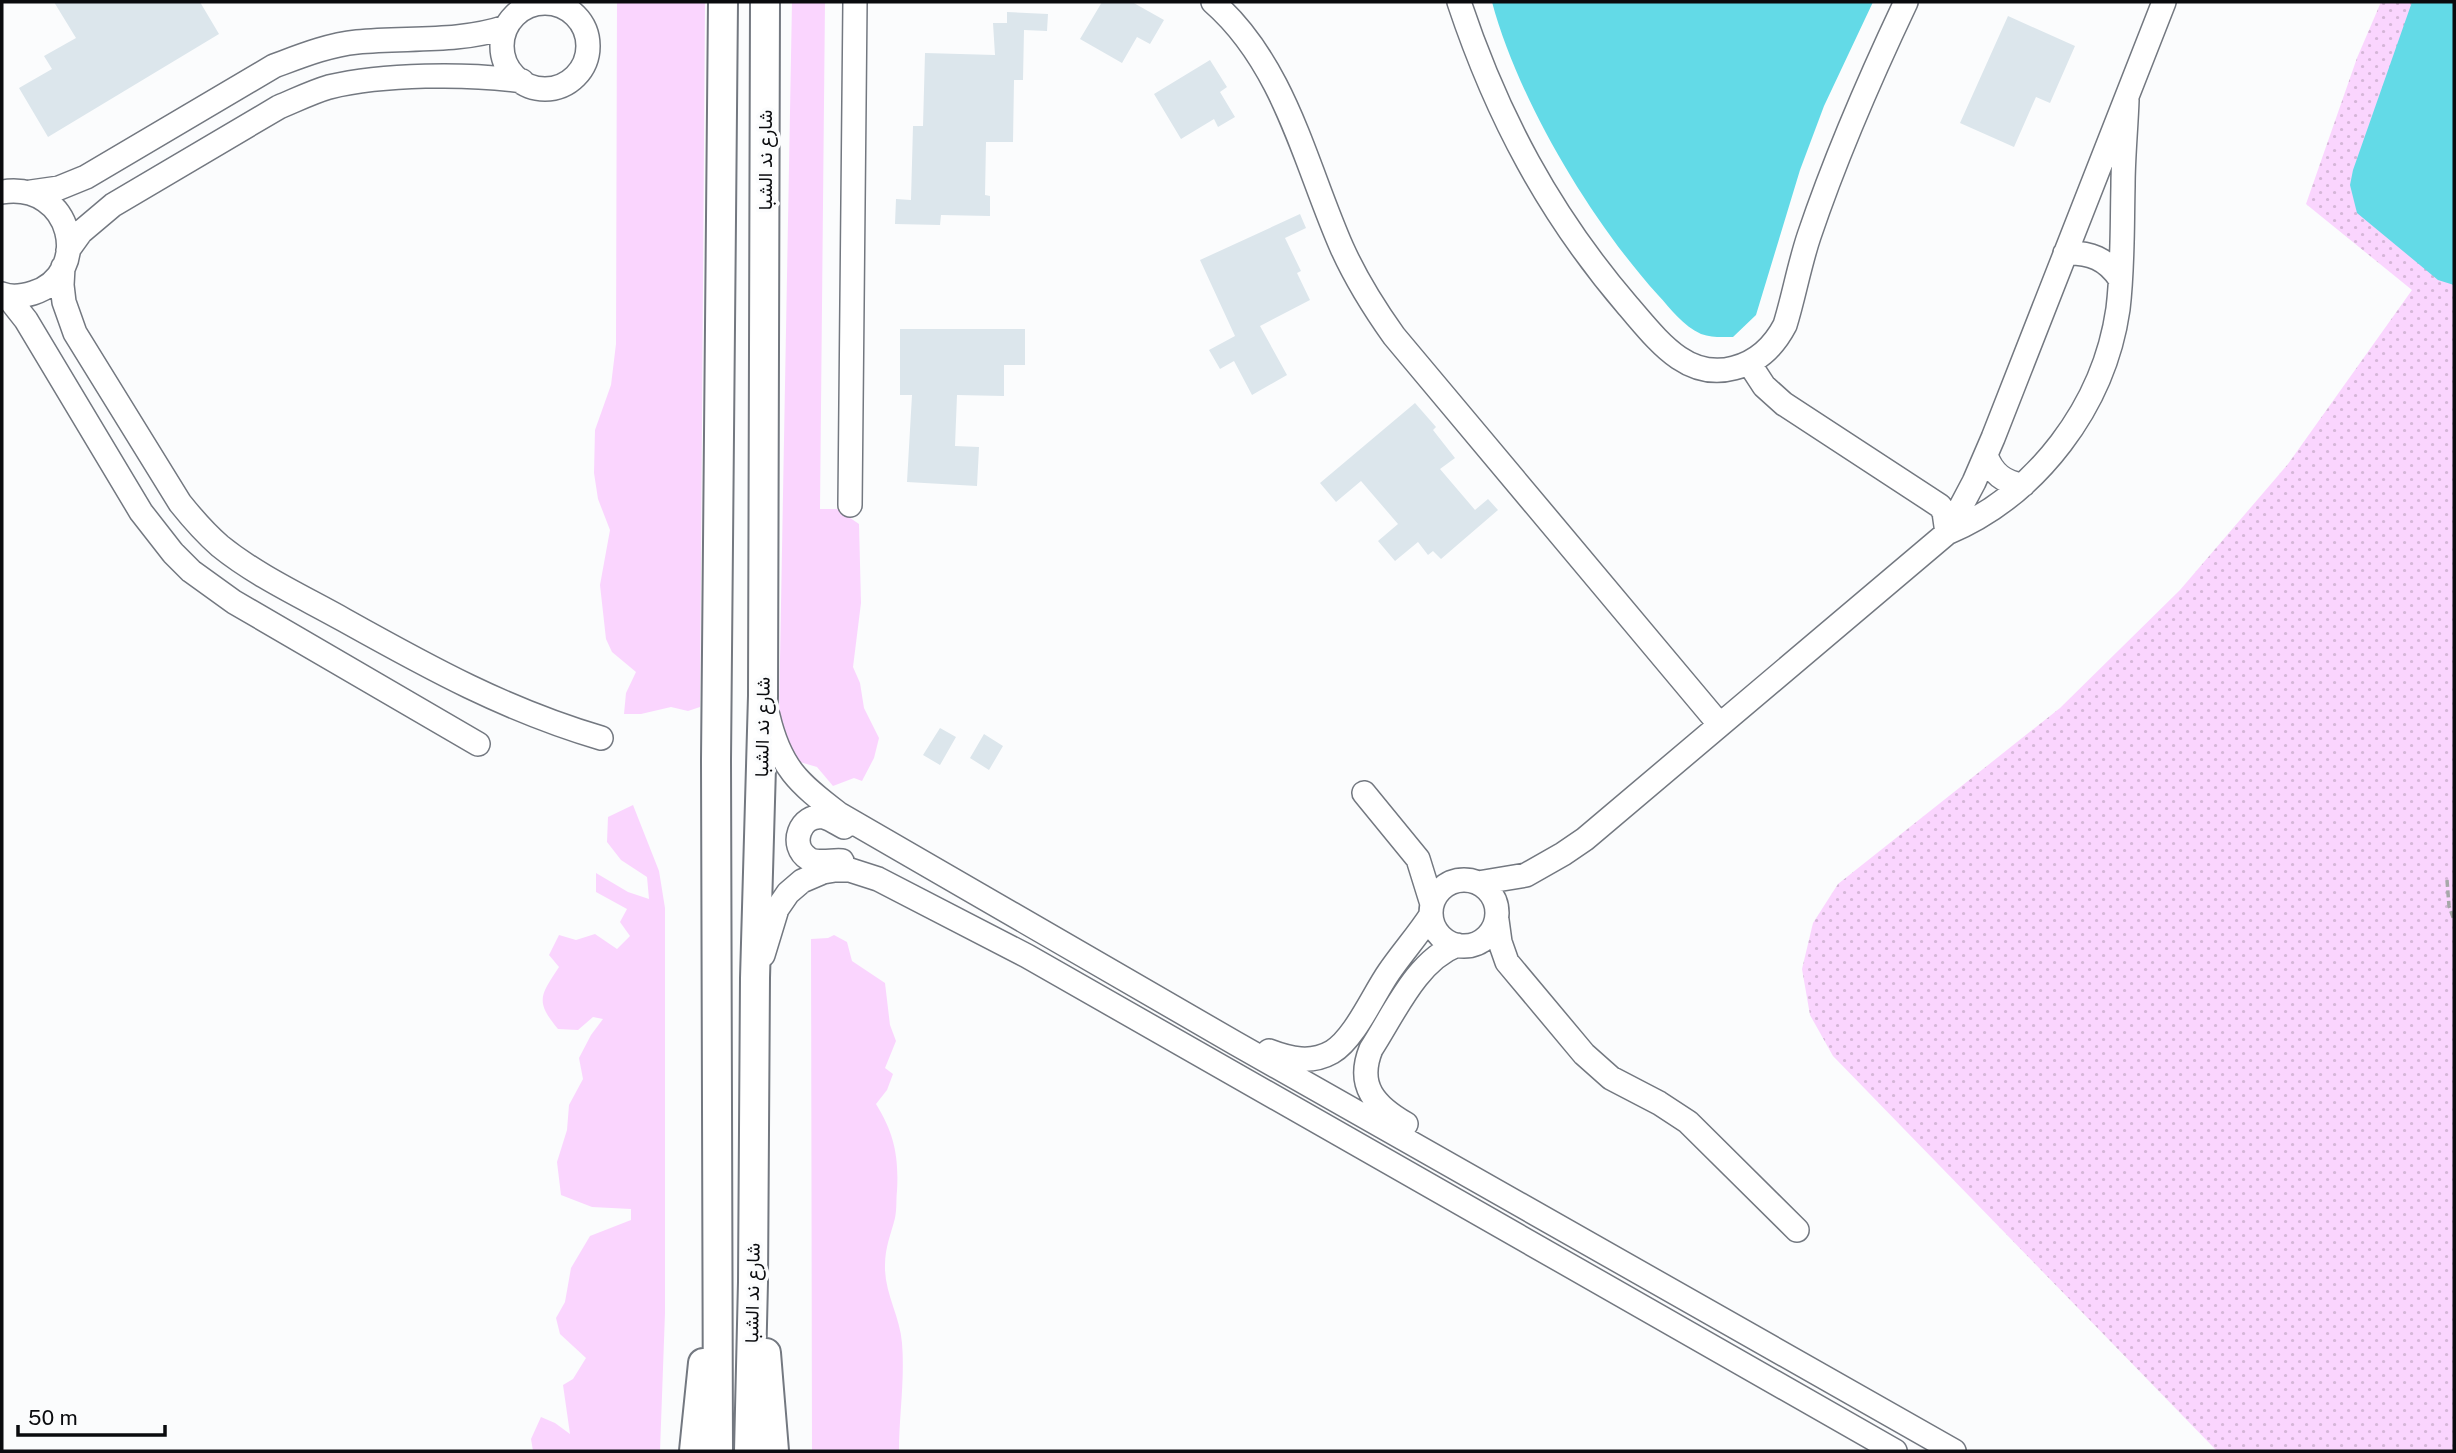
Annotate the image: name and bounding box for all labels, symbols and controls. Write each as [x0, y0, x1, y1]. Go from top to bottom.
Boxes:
street label: شارع ند الشبا [754, 110, 778, 210]
street label: شارع ند الشبا [750, 677, 776, 777]
street label: شارع ند الشبا [740, 1243, 766, 1343]
scale bar [18, 1394, 164, 1438]
text: 50 m [28, 1405, 78, 1430]

